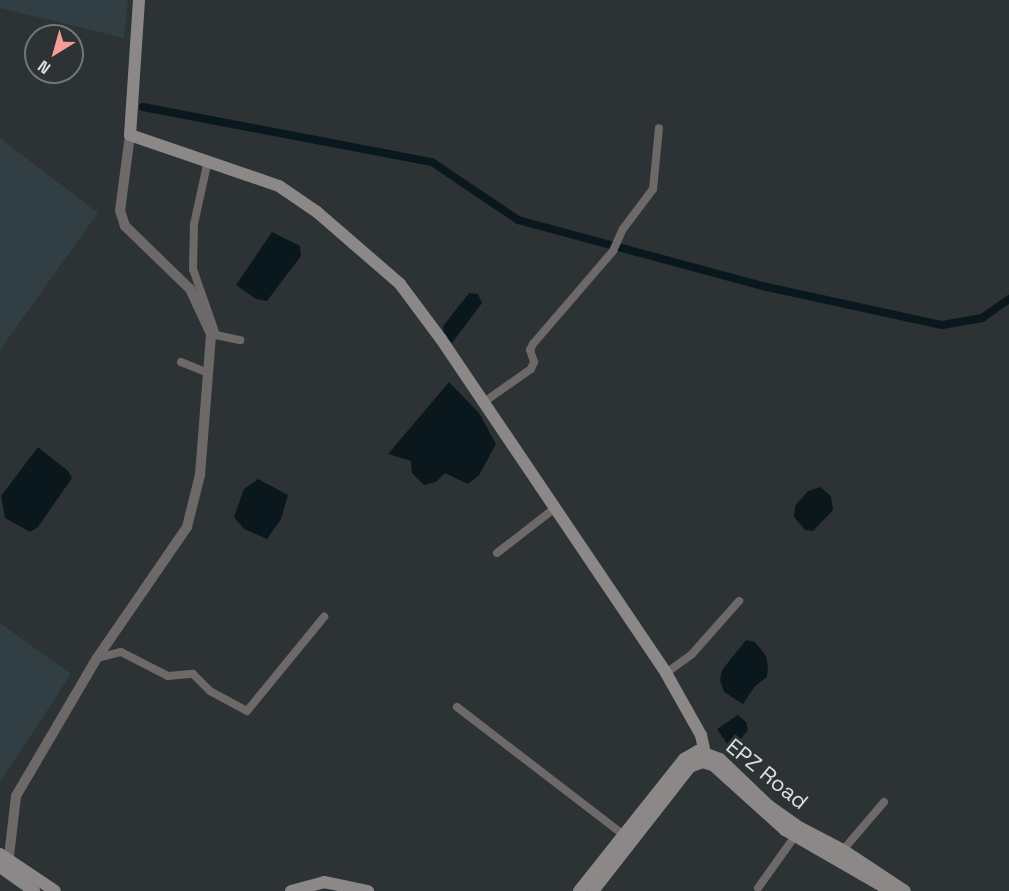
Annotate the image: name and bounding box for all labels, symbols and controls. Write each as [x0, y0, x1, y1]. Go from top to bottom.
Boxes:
north arrow [24, 24, 84, 84]
text: N [33, 56, 55, 79]
street label: EPZ Road [721, 733, 813, 815]

